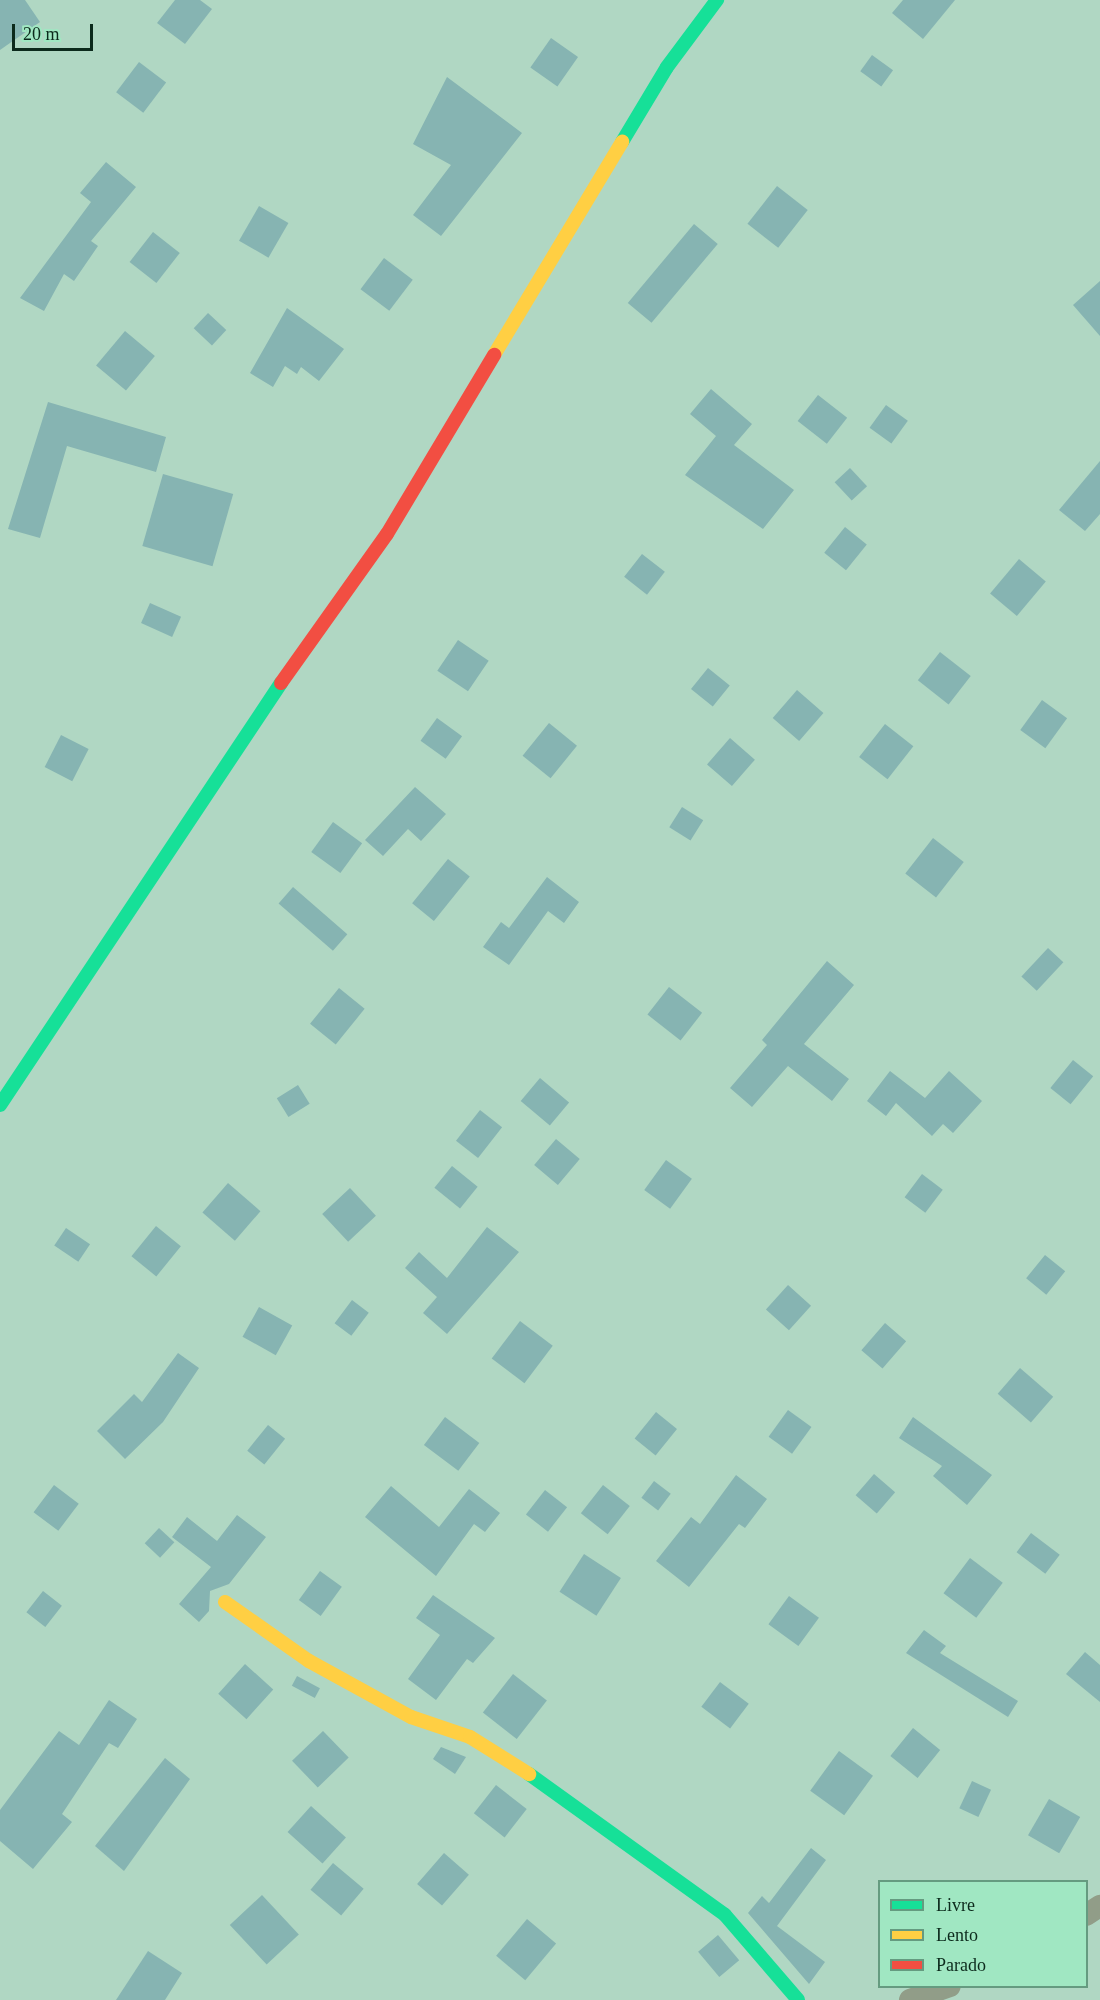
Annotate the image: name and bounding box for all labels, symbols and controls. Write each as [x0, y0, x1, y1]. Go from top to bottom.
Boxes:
scale bar [15, 12, 96, 50]
text: 20 m [23, 24, 60, 44]
legend [878, 1880, 1088, 1988]
text: Livre [936, 1895, 975, 1915]
text: Lento [936, 1925, 978, 1945]
text: Parado [936, 1955, 986, 1975]

